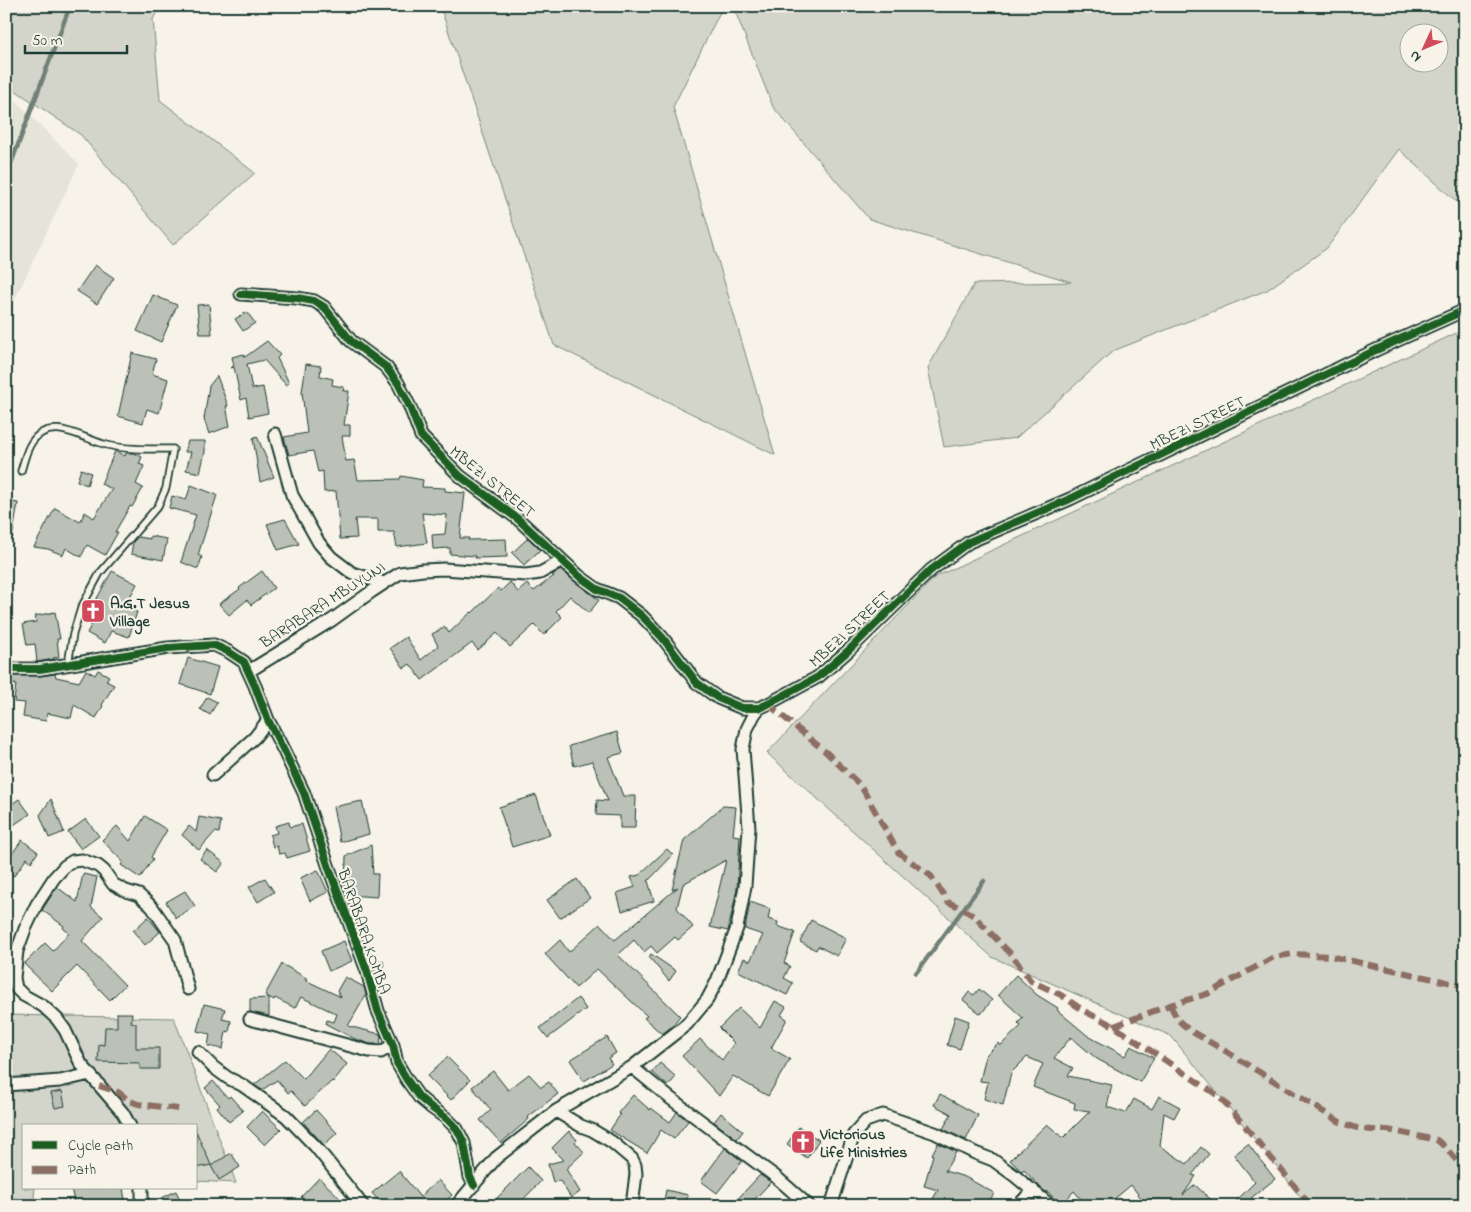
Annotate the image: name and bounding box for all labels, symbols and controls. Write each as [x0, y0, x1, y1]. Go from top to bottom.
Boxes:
scale bar [25, 22, 128, 54]
north arrow [1398, 22, 1448, 72]
text: 50 m [32, 30, 63, 52]
text: N [1405, 45, 1427, 67]
street label: MBEZI STREET [1146, 390, 1250, 457]
street label: MBEZI STREET [444, 441, 540, 525]
street label: BARABARA MBUYUNI [255, 556, 391, 656]
street label: MBEZI STREET [804, 585, 897, 674]
place label: A.G.T Jesus Village [109, 592, 190, 635]
church icon: A.G.T Jesus Village [80, 598, 106, 624]
street label: BARABARA KOMBA [330, 865, 396, 998]
place label: Victorious Life Ministries [819, 1123, 907, 1165]
legend [22, 1124, 198, 1190]
church icon: Victorious Life Ministries [790, 1129, 816, 1155]
text: Cycle path [68, 1135, 133, 1158]
text: Path [68, 1159, 96, 1181]

